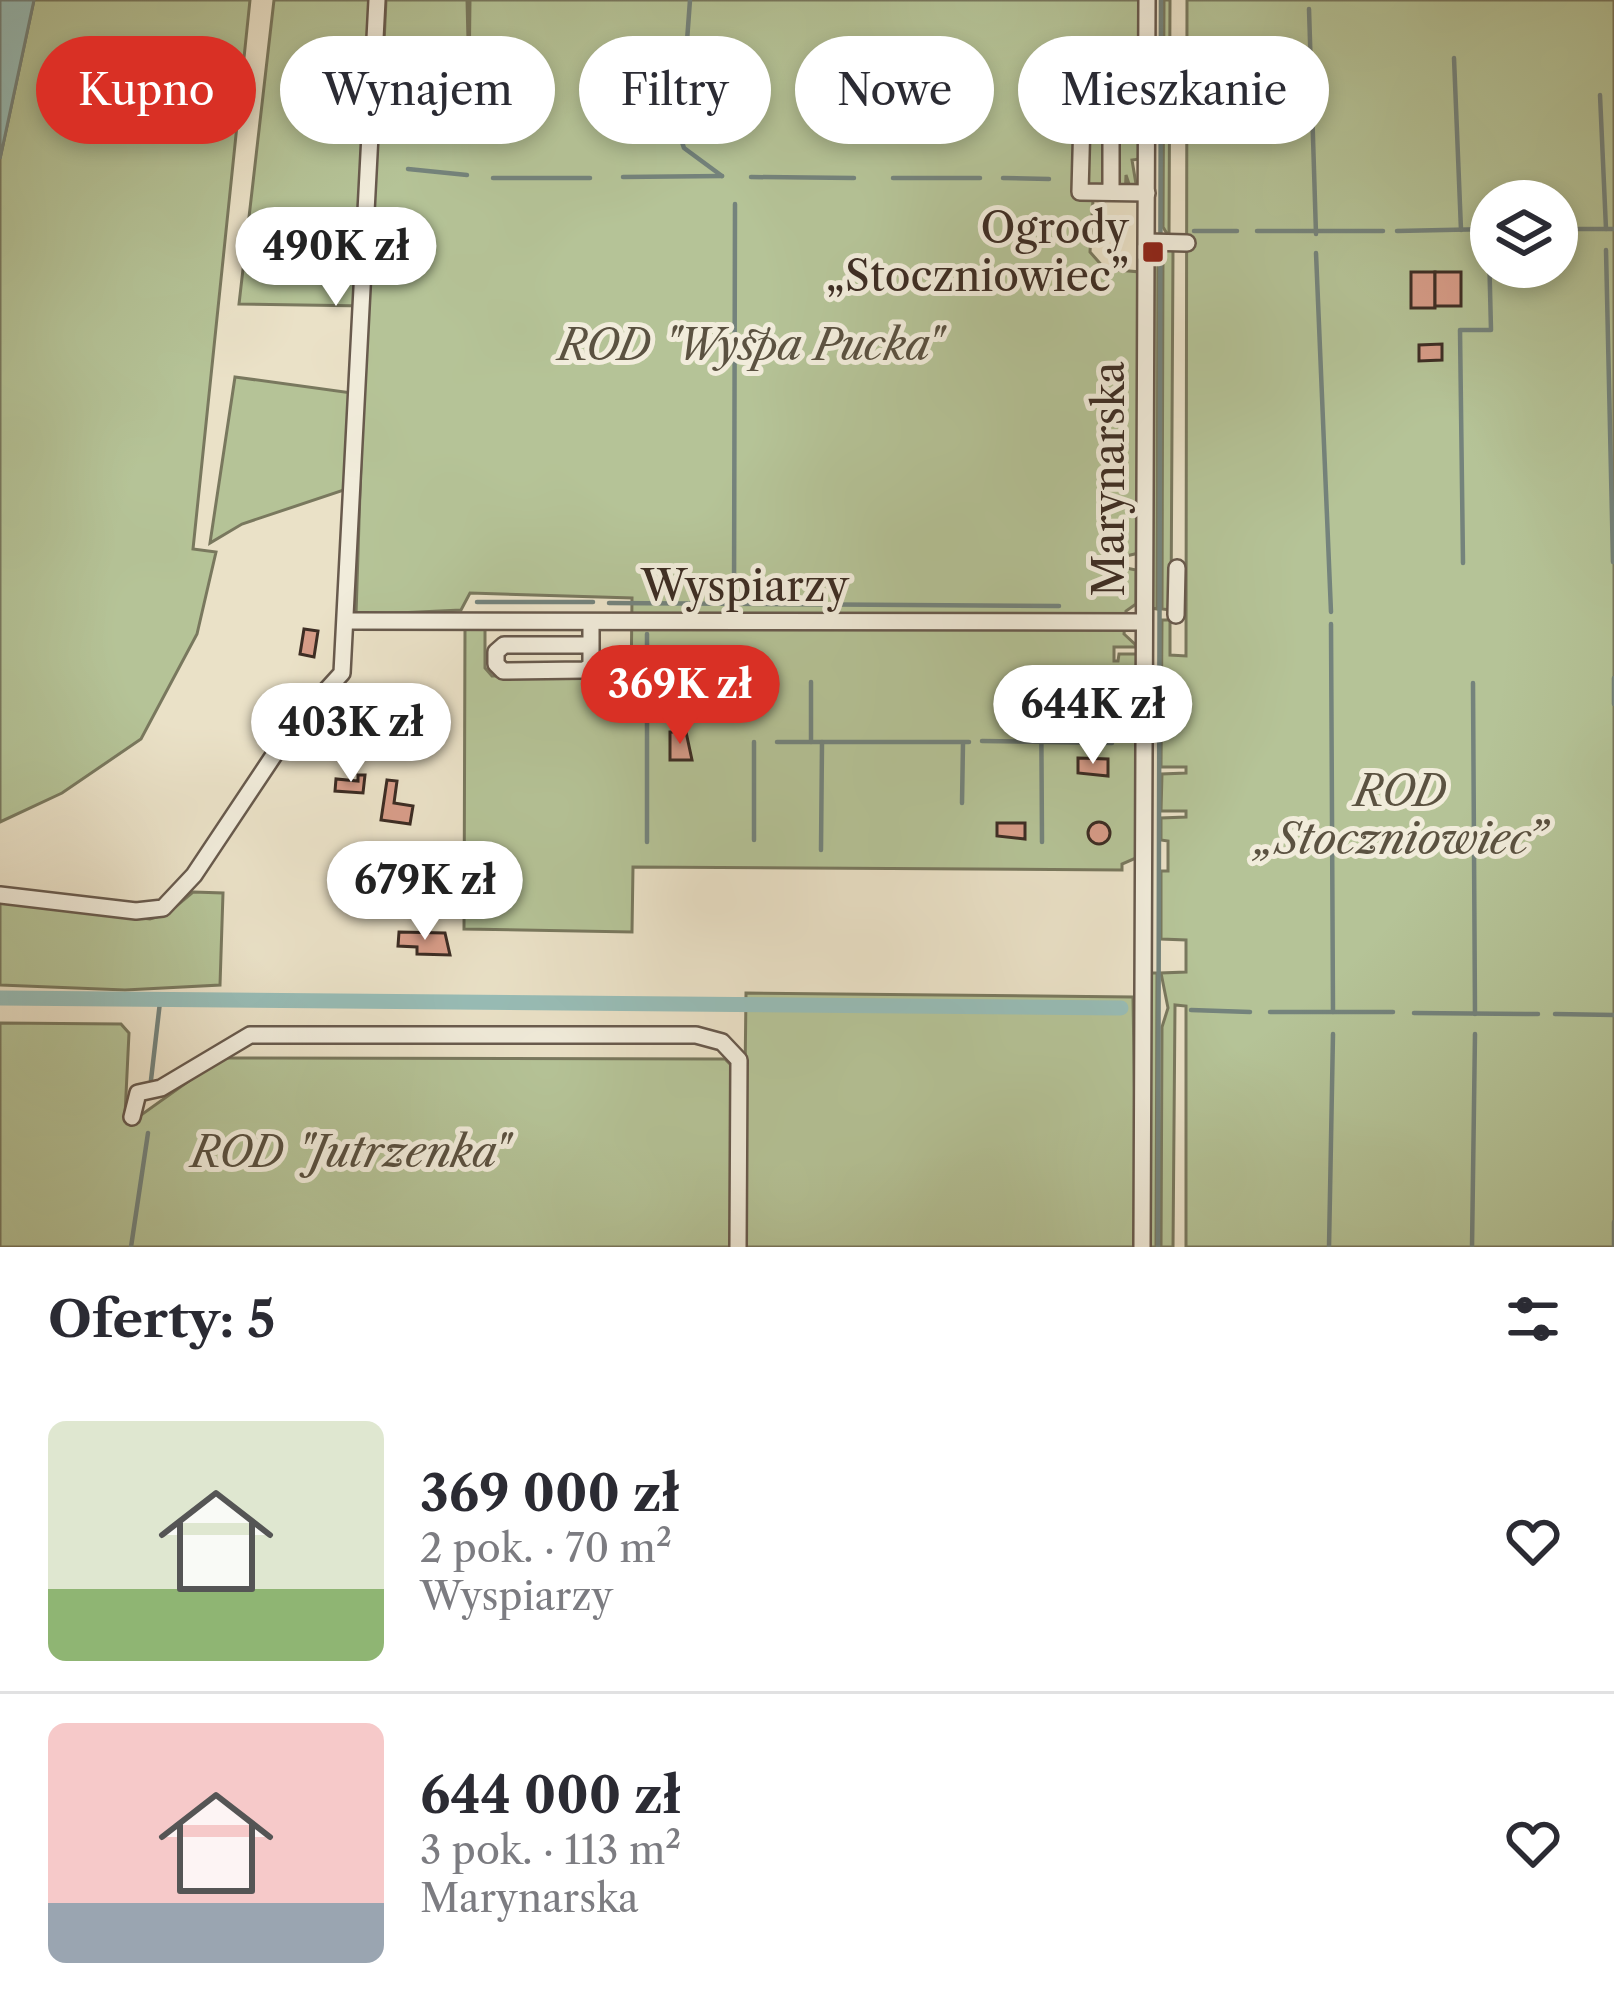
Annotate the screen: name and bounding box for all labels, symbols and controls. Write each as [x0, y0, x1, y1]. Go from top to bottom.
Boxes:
chip: Kupno [36, 36, 256, 144]
chip: Wynajem [280, 36, 555, 144]
chip: Filtry [579, 36, 771, 144]
chip: Nowe [795, 36, 994, 144]
chip: Mieszkanie [1018, 36, 1329, 144]
map controls [1470, 180, 1578, 288]
button: layers [1470, 180, 1578, 288]
place label: Ogrody „Stoczniowiec” [826, 202, 1130, 302]
pin: 490K zł [225, 207, 447, 309]
text: 490K zł [262, 222, 410, 270]
marker: Ogrody „Stoczniowiec” [1140, 239, 1166, 265]
park label: ROD "Wyspa Pucka" [555, 319, 947, 371]
street label: Marynarska [1083, 361, 1135, 597]
street label: Wyspiarzy [640, 560, 850, 612]
pin: 369K zł [569, 645, 791, 747]
text: 369K zł [608, 660, 752, 708]
pin: 644K zł [982, 665, 1204, 767]
text: 644K zł [1020, 680, 1166, 728]
pin: 403K zł [240, 683, 462, 785]
text: 403K zł [278, 698, 424, 746]
park label: ROD „Stoczniowiec” [1252, 765, 1551, 865]
pin: 679K zł [314, 841, 536, 943]
text: 679K zł [354, 856, 496, 904]
park label: ROD "Jutrzenka" [188, 1126, 514, 1178]
icon: filters [1500, 1286, 1566, 1352]
text: Oferty: 5 [48, 1288, 275, 1350]
text: 369 000 zł [420, 1462, 680, 1524]
icon: home [144, 1469, 288, 1613]
icon: heart [1500, 1508, 1566, 1574]
text: 2 pok. · 70 m² [420, 1524, 672, 1572]
text: Wyspiarzy [420, 1572, 613, 1620]
text: 644 000 zł [420, 1764, 681, 1826]
icon: home [144, 1771, 288, 1915]
icon: heart [1500, 1810, 1566, 1876]
text: 3 pok. · 113 m² [420, 1826, 681, 1874]
text: Marynarska [420, 1874, 639, 1922]

